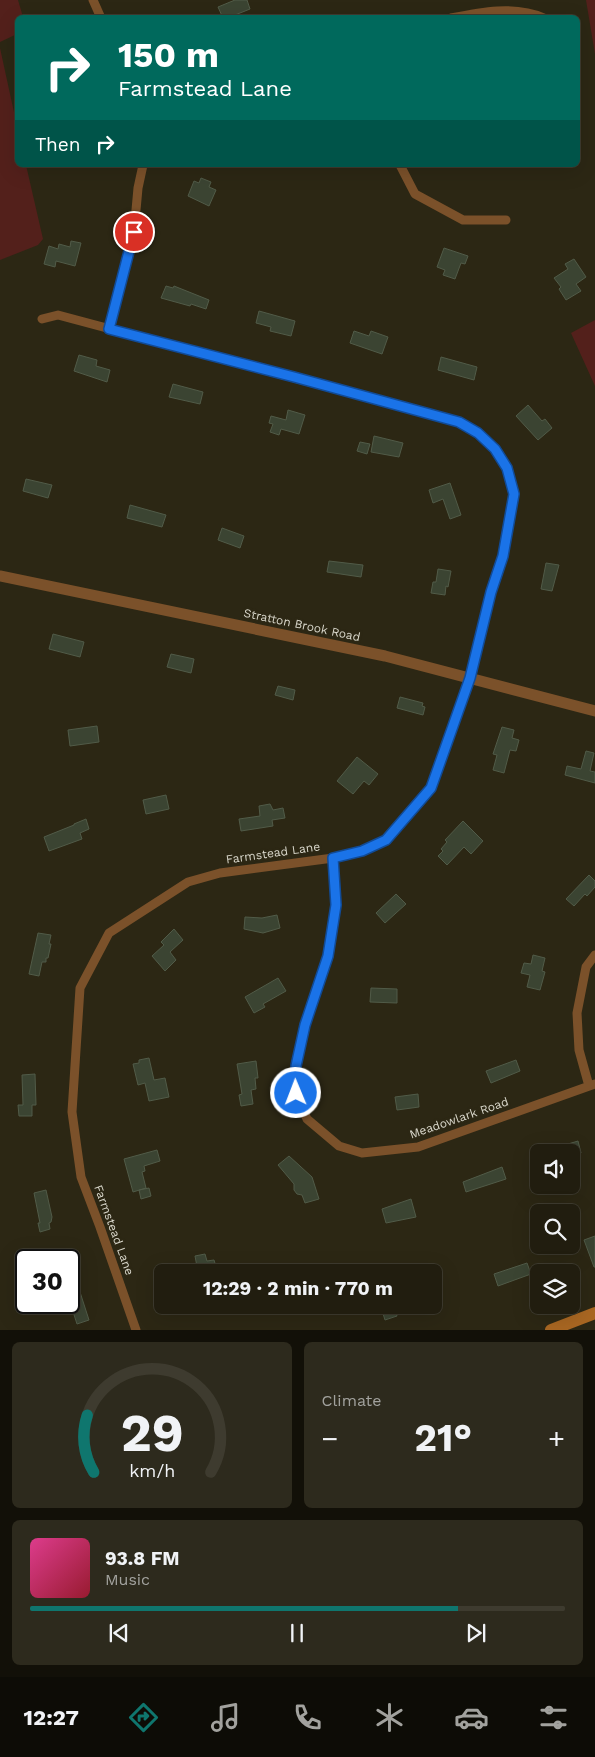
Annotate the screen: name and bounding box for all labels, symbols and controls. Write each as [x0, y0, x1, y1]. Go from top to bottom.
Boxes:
text: 150 m [118, 34, 219, 76]
icon: right [35, 35, 100, 100]
text: Farmstead Lane [118, 76, 292, 101]
icon: right [91, 130, 119, 158]
text: Then [35, 133, 81, 156]
pin [113, 211, 155, 253]
icon: arrive [120, 218, 148, 246]
street label: Stratton Brook Road [242, 606, 362, 644]
street label: Farmstead Lane [225, 839, 321, 867]
position arrow [269, 1066, 321, 1118]
street label: Meadowlark Road [408, 1094, 510, 1142]
map controls [530, 1144, 580, 1314]
button: sound [530, 1144, 580, 1194]
street label: Farmstead Lane [91, 1183, 137, 1277]
button: search [530, 1204, 580, 1254]
speed limit sign: 30 [15, 1249, 80, 1314]
button: layers [530, 1264, 580, 1314]
text: 12:29 · 2 min · 770 m [203, 1277, 393, 1300]
text: Climate [322, 1391, 382, 1410]
text: 29 [120, 1403, 183, 1464]
text: 21° [414, 1416, 472, 1460]
text: − [322, 1422, 338, 1455]
text: + [548, 1422, 565, 1455]
text: km/h [129, 1460, 175, 1481]
text: 93.8 FM [105, 1547, 180, 1570]
text: Music [105, 1570, 150, 1589]
icon: previous [105, 1619, 133, 1647]
icon: pause [283, 1619, 311, 1647]
icon: next [462, 1619, 490, 1647]
icon: directions [126, 1700, 161, 1735]
icon: music [208, 1700, 243, 1735]
icon: phone [290, 1700, 325, 1735]
icon: climate [372, 1700, 407, 1735]
icon: car [454, 1700, 489, 1735]
icon: filters [536, 1700, 571, 1735]
text: 12:27 [24, 1705, 79, 1730]

